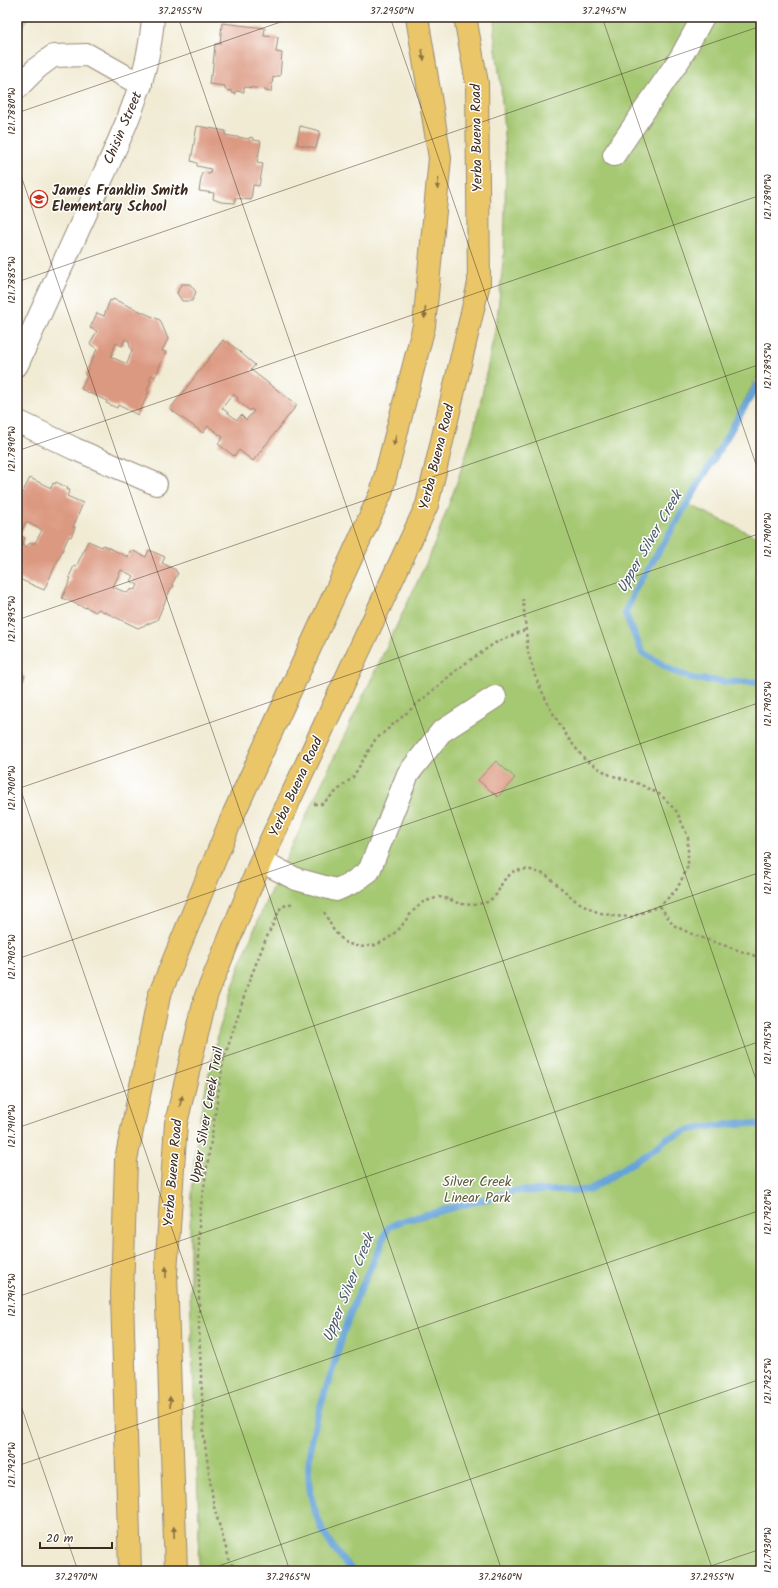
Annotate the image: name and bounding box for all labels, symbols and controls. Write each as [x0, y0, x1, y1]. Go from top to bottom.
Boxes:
text: 37.2955°N [158, 3, 202, 19]
text: 37.2950°N [370, 3, 414, 19]
text: 37.2945°N [582, 3, 626, 19]
one-way arrow [420, 49, 426, 62]
street label: Yerba Buena Road [465, 83, 489, 192]
text: 121.7880°W [4, 87, 20, 135]
street label: Chisin Street [98, 88, 148, 168]
text: 121.7890°W [760, 174, 776, 220]
one-way arrow [434, 178, 441, 190]
place label: James Franklin Smith Elementary School [52, 180, 188, 218]
school or university icon: James Franklin Smith Elementary School [29, 189, 49, 209]
text: 121.7885°W [4, 256, 20, 304]
one-way arrow [422, 307, 429, 319]
text: 121.7895°W [760, 343, 776, 389]
street label: Yerba Buena Road [413, 401, 461, 512]
text: 121.7890°W [4, 426, 20, 472]
one-way arrow [392, 434, 398, 446]
water label: Upper Silver Creek [611, 485, 690, 598]
text: 121.7900°W [760, 512, 776, 558]
text: 121.7895°W [4, 596, 20, 642]
text: 121.7905°W [760, 681, 776, 727]
street label: Yerba Buena Road [263, 732, 329, 841]
text: 121.7900°W [4, 765, 20, 811]
text: 121.7910°W [760, 851, 776, 895]
text: 121.7905°W [4, 934, 20, 980]
text: 121.7915°W [760, 1021, 776, 1065]
street label: Upper Silver Creek Trail [184, 1044, 230, 1185]
one-way arrow [178, 1095, 184, 1107]
text: 121.7910°W [4, 1104, 20, 1148]
street label: Yerba Buena Road [157, 1117, 189, 1228]
park label: Silver Creek Linear Park [443, 1171, 512, 1209]
text: 121.7920°W [760, 1189, 776, 1235]
water label: Upper Silver Creek [316, 1228, 382, 1346]
one-way arrow [163, 1265, 169, 1278]
text: 121.7915°W [4, 1273, 20, 1317]
text: 121.7925°W [760, 1358, 776, 1404]
one-way arrow [167, 1395, 173, 1408]
text: 121.7920°W [4, 1442, 20, 1488]
scale bar [40, 1524, 112, 1550]
one-way arrow [171, 1526, 178, 1538]
text: 121.7930°W [760, 1527, 776, 1573]
text: 20 m [46, 1529, 74, 1548]
text: 37.2970°N [54, 1569, 98, 1585]
text: 37.2965°N [266, 1569, 310, 1585]
text: 37.2960°N [478, 1569, 522, 1585]
text: 37.2955°N [690, 1569, 734, 1585]

